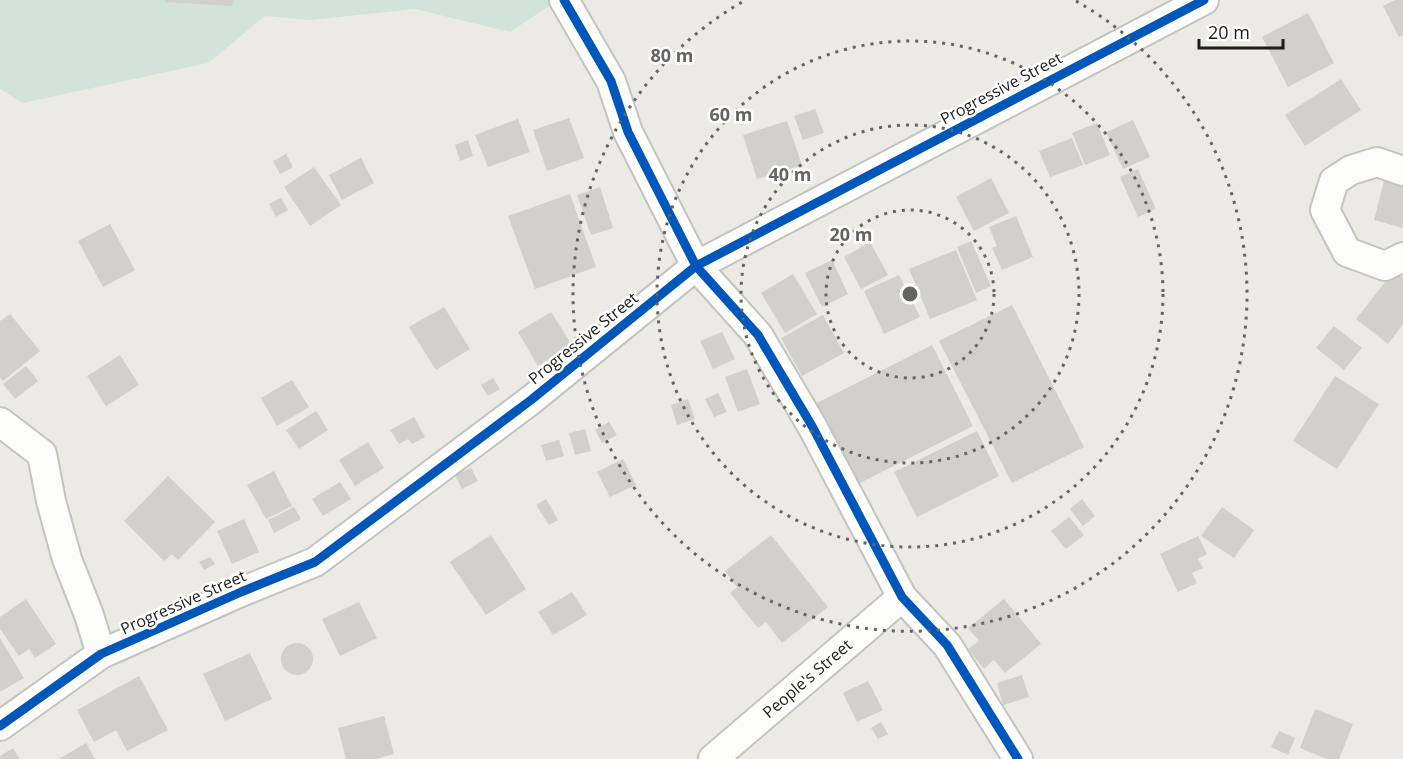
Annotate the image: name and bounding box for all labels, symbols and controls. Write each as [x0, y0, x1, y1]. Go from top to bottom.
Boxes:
scale bar [1199, 12, 1283, 50]
text: 20 m [1208, 20, 1250, 44]
text: 80 m [651, 43, 693, 67]
street label: Progressive Street [936, 46, 1066, 129]
text: 60 m [710, 102, 752, 126]
text: 40 m [769, 162, 811, 186]
text: 20 m [830, 222, 872, 246]
centre of rings [900, 284, 920, 304]
street label: Progressive Street [524, 287, 643, 389]
street label: Progressive Street [117, 564, 249, 640]
street label: People's Street [758, 634, 857, 723]

